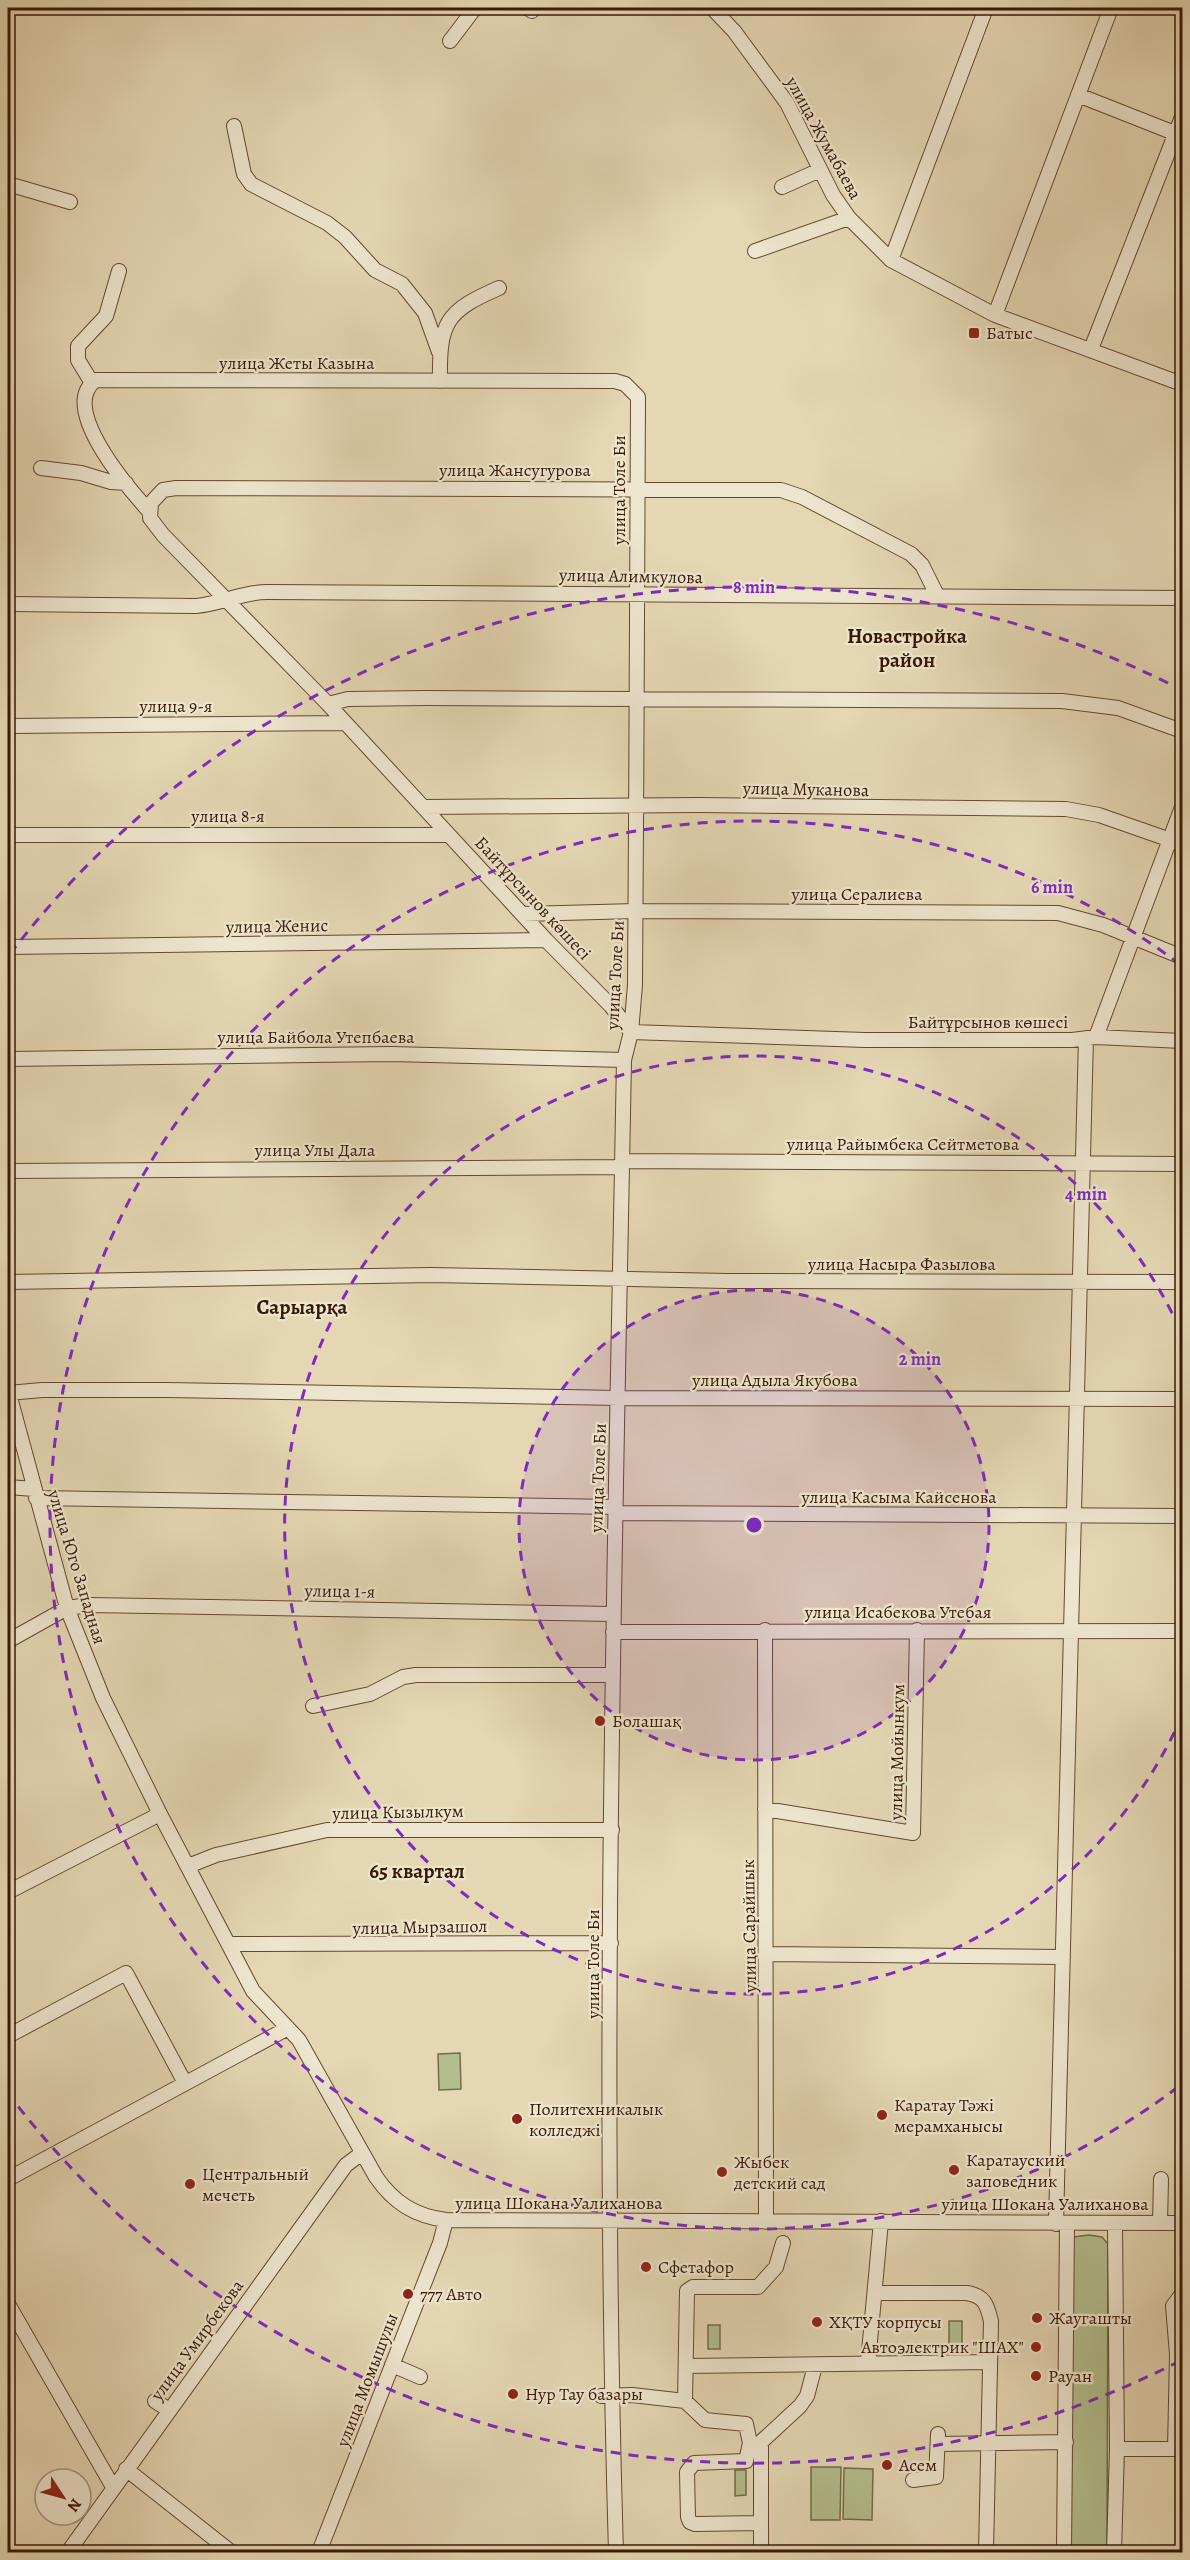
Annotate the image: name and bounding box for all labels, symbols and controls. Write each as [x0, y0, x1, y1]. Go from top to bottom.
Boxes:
street label: улица Жумабаева [780, 72, 868, 204]
place label: Батыс [986, 321, 1033, 345]
marker: Батыс [967, 326, 981, 340]
street label: улица Жеты Казына [218, 351, 375, 375]
street label: улица Толе Би [607, 435, 631, 546]
street label: улица Жансугурова [438, 458, 591, 482]
street label: улица Алимкулова [558, 563, 704, 589]
text: 8 min [733, 575, 775, 599]
district label: Новастройка район [847, 622, 967, 674]
street label: улица 9-я [139, 694, 212, 718]
street label: улица Муканова [742, 776, 870, 802]
street label: улица 8-я [190, 804, 265, 828]
street label: Байтұрсынов көшесі [469, 831, 597, 965]
text: 6 min [1031, 875, 1073, 899]
street label: улица Сералиева [791, 882, 923, 906]
street label: улица Женис [225, 913, 329, 939]
street label: улица Толе Би [600, 920, 630, 1031]
street label: Байтұрсынов көшесі [908, 1010, 1068, 1034]
street label: улица Байбола Утепбаева [216, 1025, 415, 1049]
street label: улица Райымбека Сейтметова [786, 1132, 1020, 1156]
street label: улица Улы Дала [254, 1138, 376, 1162]
text: 4 min [1065, 1182, 1107, 1206]
street label: улица Насыра Фазылова [807, 1252, 997, 1276]
district label: Сарыарқа [256, 1293, 348, 1321]
text: 2 min [899, 1347, 941, 1371]
street label: улица Адыла Якубова [691, 1368, 858, 1392]
street label: улица Толе Би [584, 1423, 612, 1534]
street label: улица Касыма Кайсенова [800, 1485, 997, 1509]
street label: улица Юго Западная [42, 1486, 112, 1647]
centre of rings [744, 1515, 764, 1535]
street label: улица 1-я [303, 1578, 376, 1604]
street label: улица Исабекова Утебая [804, 1600, 991, 1624]
street label: улица Мойынкум [884, 1684, 910, 1821]
place label: Болашақ [612, 1709, 682, 1733]
marker: Болашақ [593, 1714, 607, 1728]
street label: улица Кызылкум [331, 1799, 464, 1825]
district label: 65 квартал [369, 1857, 465, 1885]
street label: улица Сарайшык [736, 1859, 762, 1994]
street label: улица Толе Би [581, 1909, 605, 2020]
street label: улица Мырзашол [351, 1914, 488, 1940]
place label: Каратау Тәжі мерамханысы [894, 2093, 1003, 2138]
place label: Политехникалык колледжі [529, 2097, 663, 2142]
marker: Каратау Тәжі мерамханысы [875, 2108, 889, 2122]
marker: Политехникалык колледжі [510, 2112, 524, 2126]
place label: Каратауский заповедник [966, 2148, 1065, 2193]
place label: Жыбек детский сад [733, 2150, 826, 2195]
place label: Центральный мечеть [202, 2162, 309, 2207]
marker: Каратауский заповедник [947, 2163, 961, 2177]
marker: Жыбек детский сад [715, 2165, 729, 2179]
marker: Центральный мечеть [183, 2177, 197, 2191]
street label: улица Шокана Уалиханова [454, 2191, 663, 2215]
street label: улица Шокана Уалиханова [940, 2192, 1149, 2216]
place label: Сфетафор [658, 2255, 734, 2279]
marker: Сфетафор [639, 2260, 653, 2274]
street label: улица Умирбекова [144, 2274, 249, 2406]
place label: 777 Авто [420, 2282, 482, 2306]
marker: 777 Авто [401, 2287, 415, 2301]
place label: Жаугашты [1049, 2306, 1132, 2330]
street label: улица Момышулы [330, 2310, 404, 2451]
place label: ХҚТУ корпусы [829, 2310, 942, 2334]
marker: Жаугашты [1030, 2311, 1044, 2325]
marker: ХҚТУ корпусы [810, 2315, 824, 2329]
place label: Автоэлектрик "ШАХ" [860, 2335, 1024, 2359]
marker: Автоэлектрик "ШАХ" [1029, 2340, 1043, 2354]
place label: Рауан [1048, 2364, 1092, 2388]
marker: Рауан [1029, 2369, 1043, 2383]
place label: Нур Тау базары [525, 2382, 643, 2406]
marker: Нур Тау базары [506, 2387, 520, 2401]
place label: Асем [898, 2453, 937, 2477]
marker: Асем [880, 2458, 894, 2472]
north arrow [33, 2467, 93, 2527]
text: N [62, 2494, 87, 2517]

